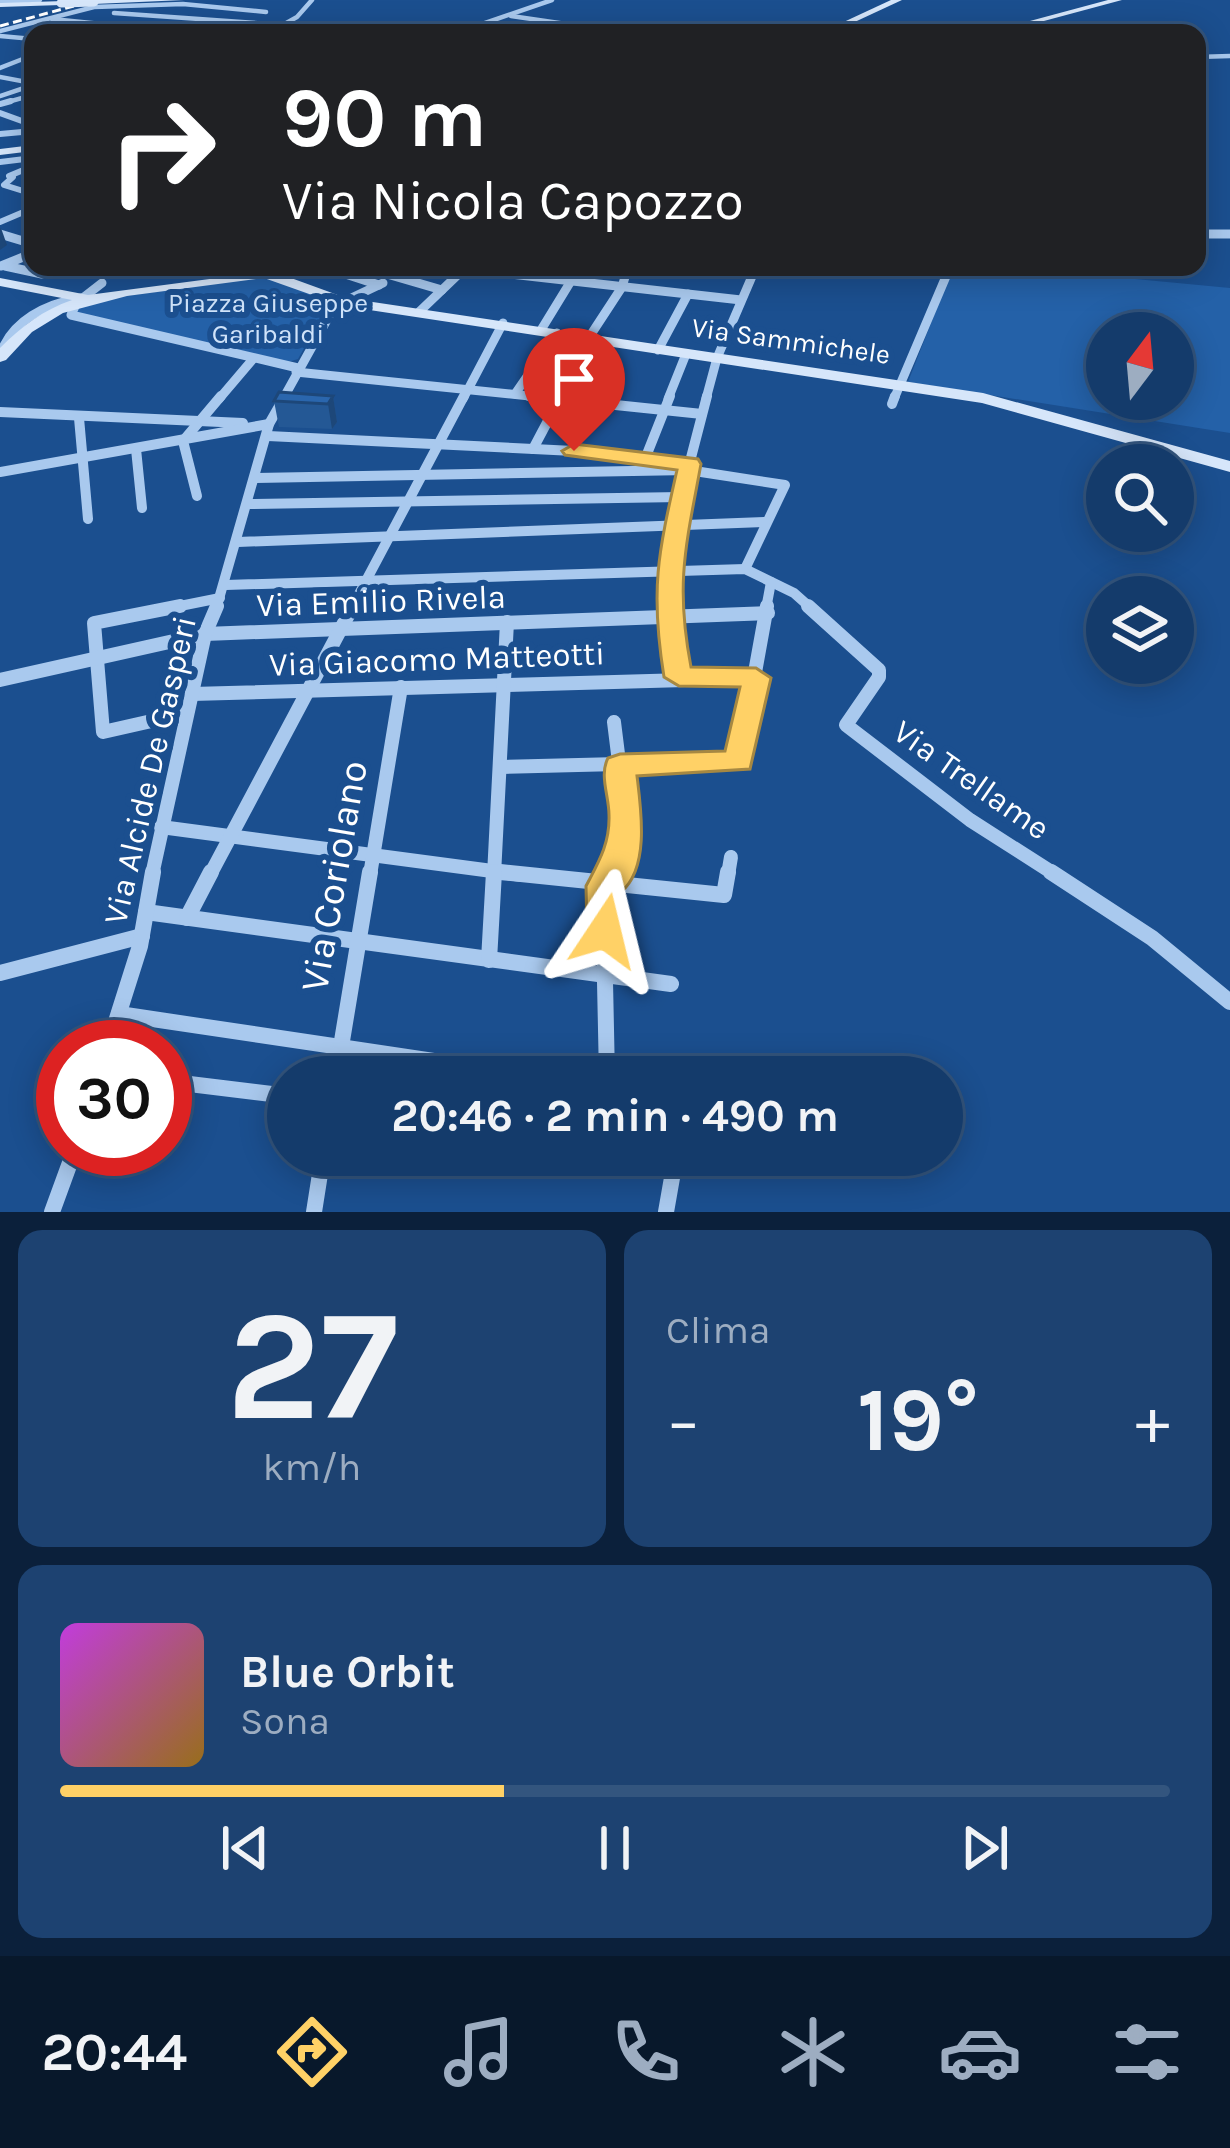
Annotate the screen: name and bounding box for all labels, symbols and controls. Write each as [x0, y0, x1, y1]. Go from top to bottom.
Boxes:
text: 90 m [282, 69, 487, 167]
icon: right [84, 72, 240, 228]
text: Via Nicola Capozzo [282, 169, 744, 233]
park label: Piazza Giuseppe Garibaldi [168, 287, 368, 350]
street label: Via Sammichele [690, 311, 892, 371]
north arrow [1086, 312, 1194, 420]
map controls [1086, 312, 1194, 684]
pin [523, 328, 625, 451]
icon: arrive [541, 346, 607, 412]
button: search [1086, 444, 1194, 552]
button: layers [1086, 576, 1194, 684]
street label: Via Emilio Rivela [256, 578, 506, 624]
street label: Via Alcide De Gasperi [96, 612, 204, 928]
street label: Via Giacomo Matteotti [268, 634, 606, 684]
street label: Via Trellame [886, 712, 1057, 848]
street label: Via Coriolano [291, 757, 377, 995]
position arrow [542, 868, 668, 994]
speed limit sign: 30 [36, 1020, 192, 1176]
text: 20:46 · 2 min · 490 m [391, 1090, 839, 1142]
text: 27 [226, 1275, 398, 1457]
text: Clima [666, 1307, 770, 1353]
text: 19° [857, 1367, 979, 1473]
text: − [666, 1382, 701, 1460]
text: + [1135, 1382, 1170, 1460]
text: km/h [263, 1444, 361, 1490]
text: Blue Orbit [240, 1646, 455, 1698]
text: Sona [240, 1698, 330, 1744]
icon: previous [212, 1815, 278, 1881]
icon: pause [582, 1815, 648, 1881]
icon: next [952, 1815, 1018, 1881]
icon: directions [270, 2010, 354, 2094]
icon: music [437, 2010, 521, 2094]
icon: phone [604, 2010, 688, 2094]
icon: climate [771, 2010, 855, 2094]
icon: car [938, 2010, 1022, 2094]
icon: filters [1105, 2010, 1189, 2094]
text: 20:44 [41, 2020, 187, 2084]

